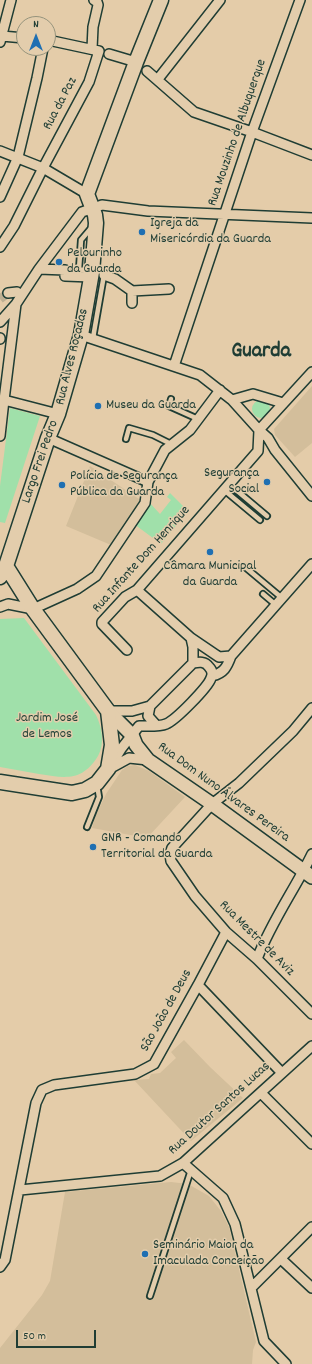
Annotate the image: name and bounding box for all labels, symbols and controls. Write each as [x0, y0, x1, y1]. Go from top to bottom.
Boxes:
north arrow [16, 16, 56, 56]
text: N [33, 17, 39, 33]
street label: Rua Mouzinho de Albuquerque [205, 57, 271, 209]
street label: Rua da Paz [40, 75, 82, 133]
place label: Igreja da Misericórdia da Guarda [150, 216, 271, 248]
marker: Igreja da Misericórdia da Guarda [137, 227, 147, 237]
place label: Pelourinho da Guarda [67, 246, 122, 278]
marker: Pelourinho da Guarda [54, 257, 64, 267]
street label: Rua Alves Roçadas [53, 307, 93, 407]
district label: Guarda [231, 340, 291, 366]
place label: Museu da Guarda [106, 398, 196, 414]
marker: Museu da Guarda [93, 401, 103, 411]
street label: Largo Frei Pedro [19, 418, 63, 506]
place label: Segurança Social [204, 466, 259, 498]
place label: Polícia de Segurança Pública da Guarda [70, 469, 177, 502]
marker: Segurança Social [262, 477, 272, 487]
marker: Polícia de Segurança Pública da Guarda [57, 480, 67, 490]
street label: Rua Infante Dom Henrique [90, 503, 194, 617]
marker: Câmara Municipal da Guarda [205, 547, 215, 557]
place label: Câmara Municipal da Guarda [164, 559, 256, 592]
park label: Jardim José de Lemos [16, 711, 78, 744]
street label: Rua Dom Nuno Álvares Pereira [154, 739, 292, 847]
place label: GNR - Comando Territorial da Guarda [101, 831, 212, 864]
marker: GNR - Comando Territorial da Guarda [88, 842, 98, 852]
street label: Rua Mestre de Aviz [215, 898, 297, 980]
street label: São João de Deus [137, 967, 197, 1055]
street label: Rua Doutor Santos Lucas [166, 1059, 274, 1159]
place label: Seminário Maior da Imaculada Conceição [153, 1238, 264, 1270]
marker: Seminário Maior da Imaculada Conceição [140, 1249, 150, 1259]
scale bar [18, 1322, 98, 1348]
text: 50 m [23, 1328, 46, 1345]

